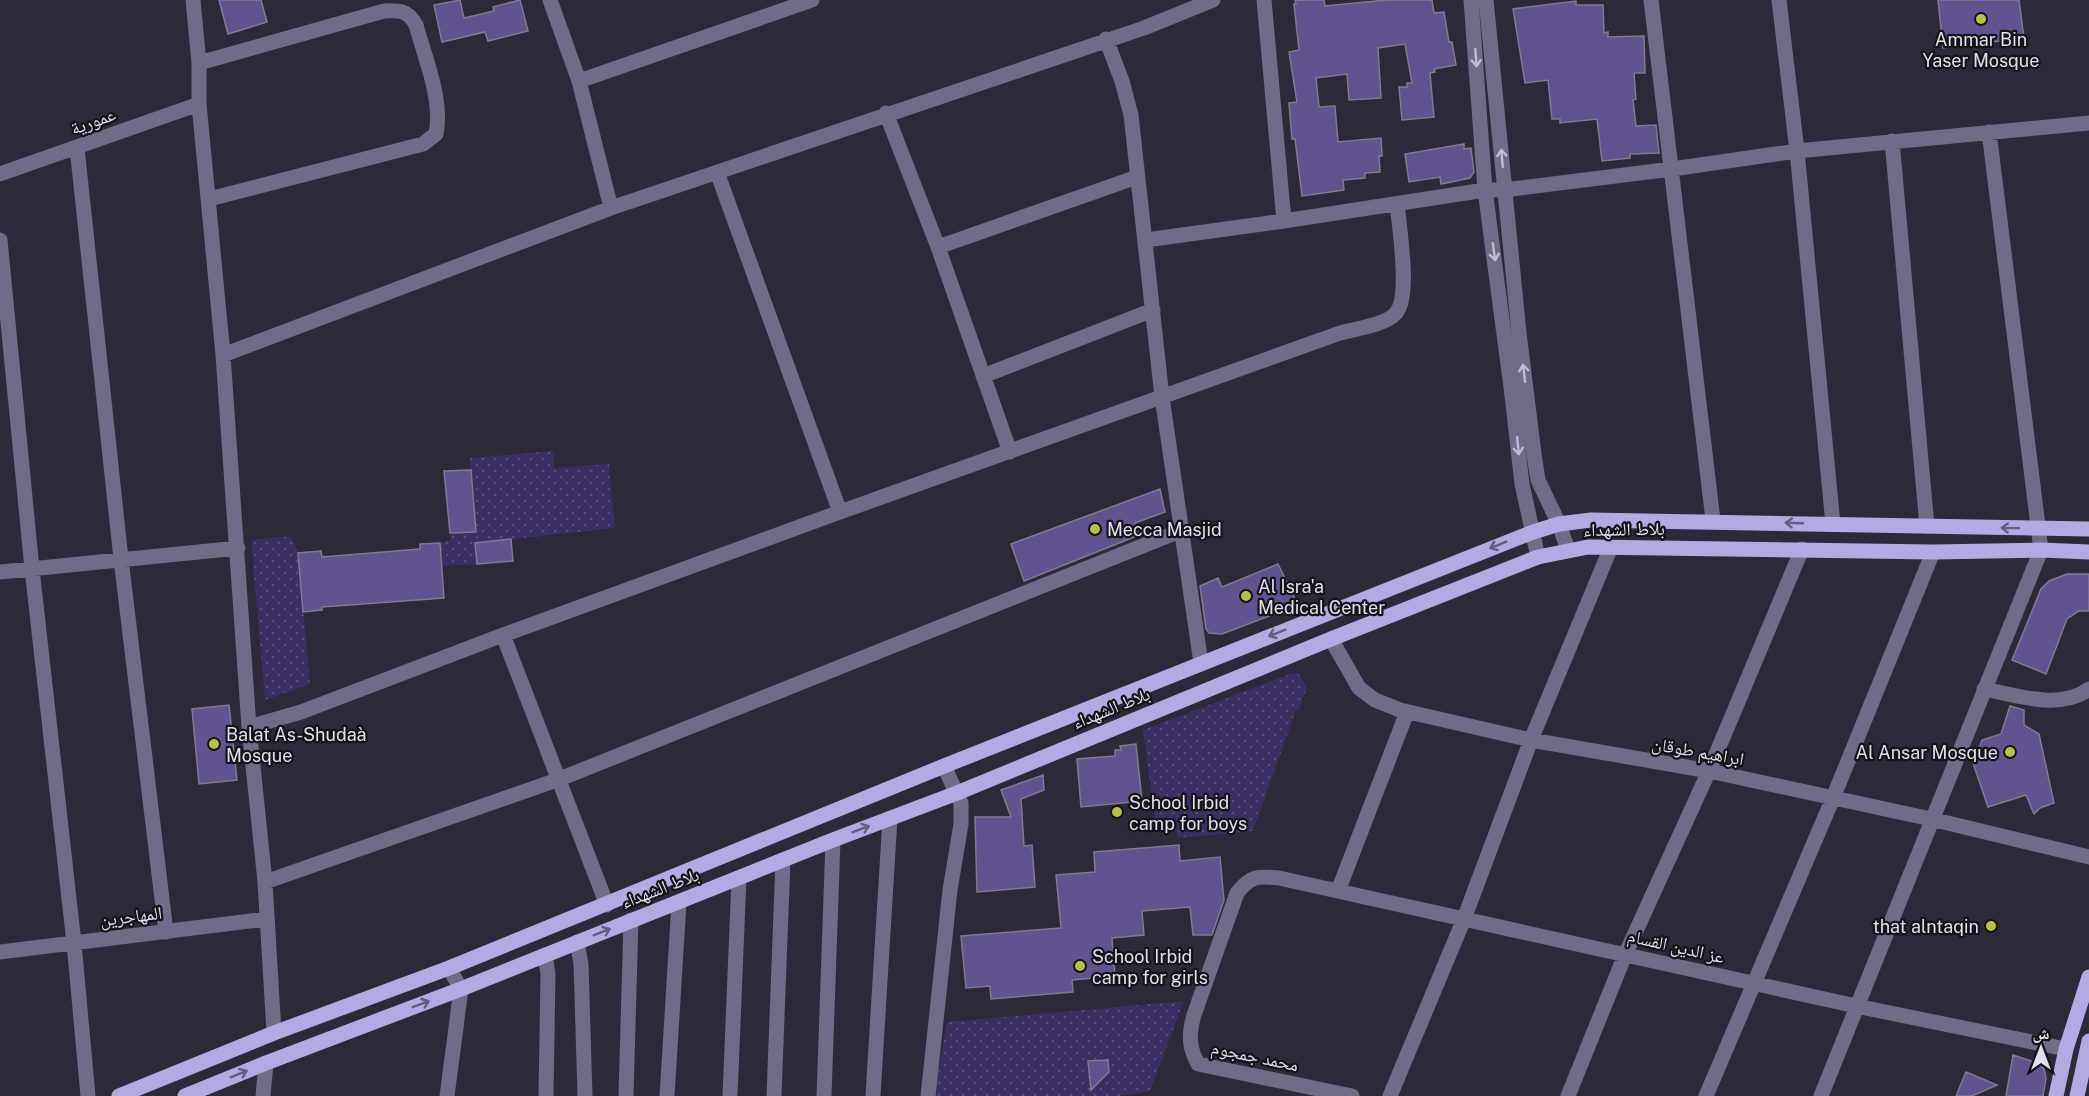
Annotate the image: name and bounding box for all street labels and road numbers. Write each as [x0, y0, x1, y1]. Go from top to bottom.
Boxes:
street label: عمورية [68, 103, 118, 139]
street label: بلاط الشهداء [1583, 518, 1665, 541]
street label: بلاط الشهداء [1069, 683, 1153, 734]
street label: ابراهيم طوقان [1650, 733, 1746, 771]
street label: بلاط الشهداء [618, 864, 702, 913]
street label: المهاجرين [99, 902, 163, 931]
street label: عز الدين القسام [1625, 925, 1727, 969]
street label: محمد جمجوم [1209, 1037, 1301, 1077]

